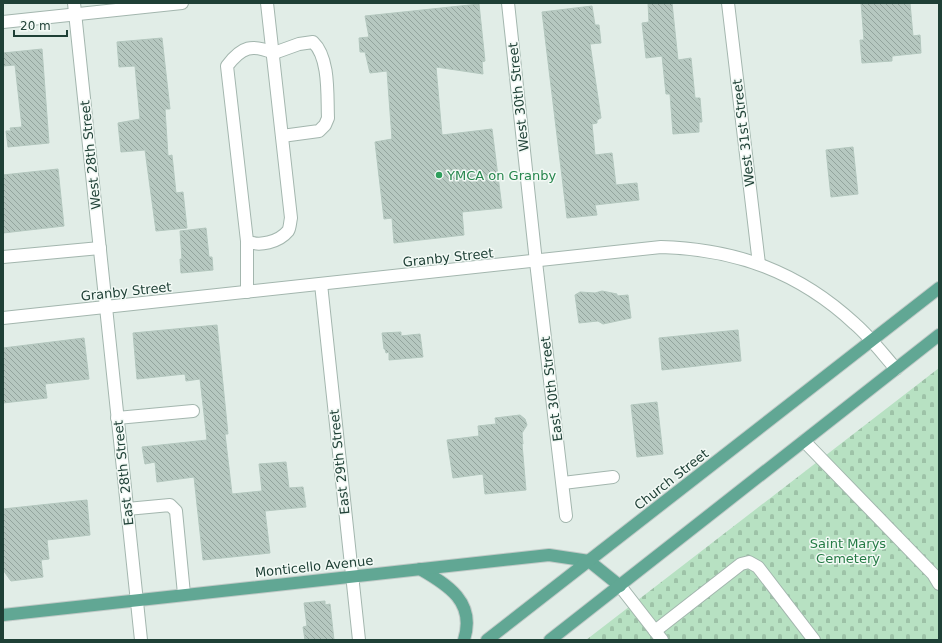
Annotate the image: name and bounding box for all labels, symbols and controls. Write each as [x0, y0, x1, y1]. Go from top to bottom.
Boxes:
scale bar [14, 12, 67, 38]
text: 20 m [20, 19, 51, 33]
street label: West 30th Street [505, 42, 532, 152]
street label: West 31st Street [729, 78, 758, 188]
street label: West 28th Street [77, 100, 104, 210]
place label: YMCA on Granby [446, 168, 556, 183]
marker: YMCA on Granby [434, 170, 444, 180]
street label: Granby Street [402, 245, 494, 270]
street label: Granby Street [80, 279, 172, 304]
street label: East 30th Street [538, 336, 565, 442]
street label: East 29th Street [327, 409, 352, 515]
street label: East 28th Street [111, 420, 136, 526]
street label: Church Street [631, 446, 711, 513]
park label: Saint Marys Cemetery [810, 536, 886, 566]
street label: Monticello Avenue [254, 553, 374, 580]

